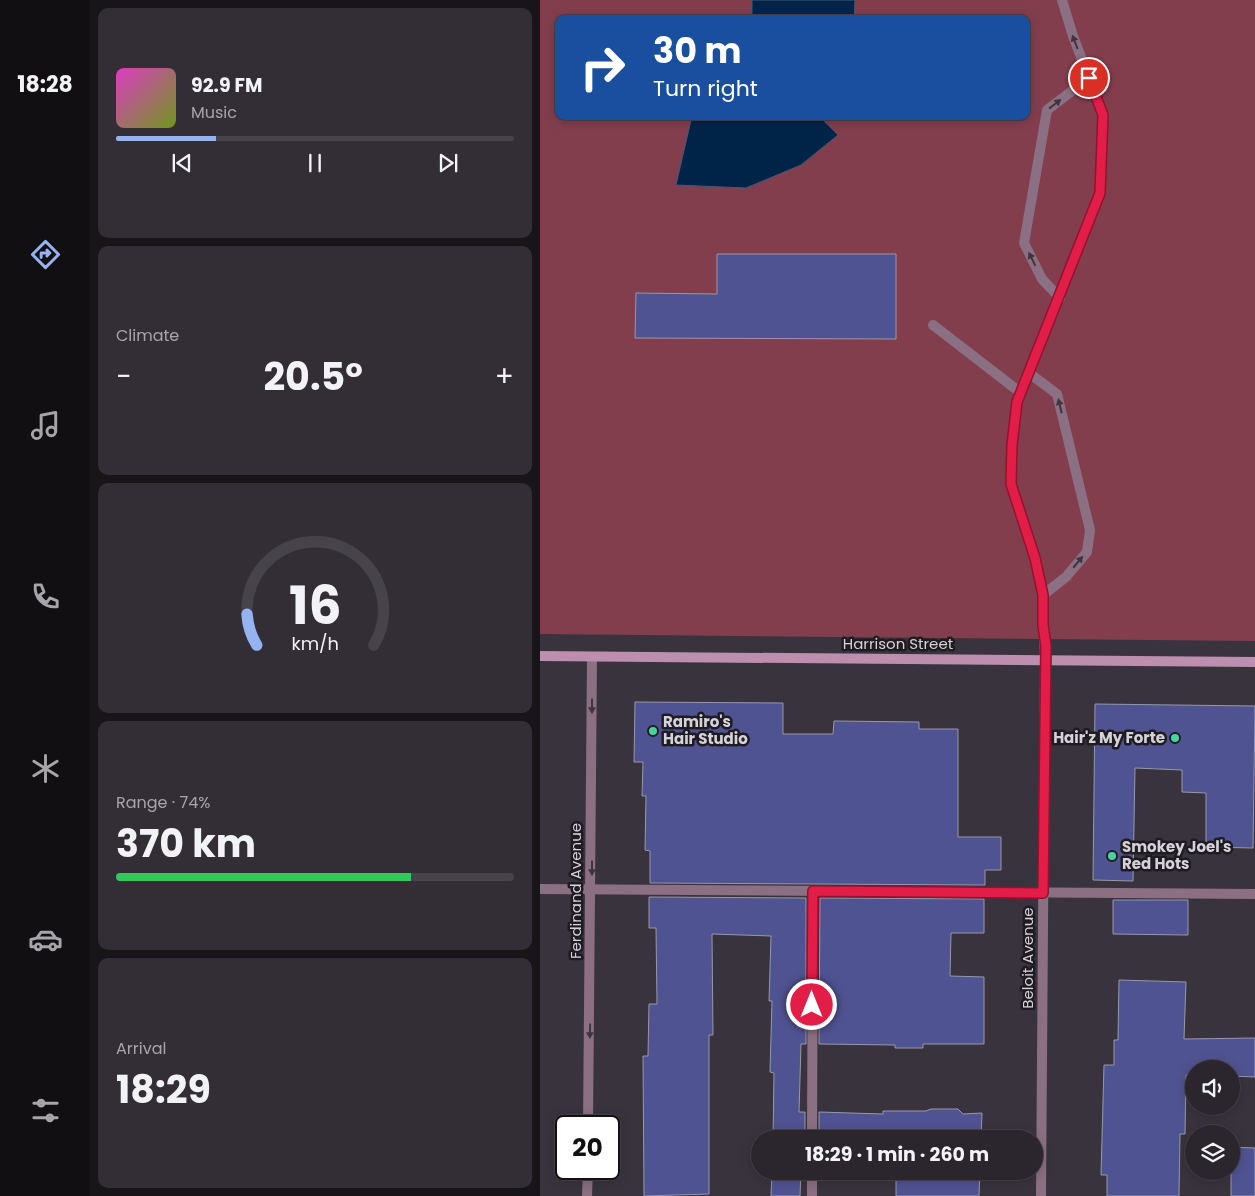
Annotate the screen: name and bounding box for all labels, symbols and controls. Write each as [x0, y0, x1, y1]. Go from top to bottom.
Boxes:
text: 30 m [653, 26, 741, 75]
icon: right [570, 35, 635, 100]
one-way arrow [1071, 35, 1078, 50]
pin [1068, 57, 1110, 99]
icon: arrive [1075, 64, 1103, 92]
text: 18:28 [17, 69, 73, 100]
text: 92.9 FM [191, 72, 262, 99]
text: Turn right [653, 73, 758, 104]
one-way arrow [1048, 99, 1062, 109]
text: Music [191, 101, 237, 124]
icon: previous [168, 149, 196, 177]
icon: pause [301, 149, 329, 177]
icon: next [434, 149, 462, 177]
icon: directions [28, 237, 63, 272]
one-way arrow [1027, 252, 1035, 266]
text: Climate [116, 324, 179, 347]
text: 20.5° [263, 350, 363, 403]
text: − [116, 357, 131, 396]
text: + [495, 357, 514, 396]
one-way arrow [1056, 398, 1064, 413]
icon: music [28, 408, 63, 443]
one-way arrow [1073, 555, 1084, 568]
text: 16 [289, 569, 341, 642]
icon: phone [28, 579, 63, 614]
text: km/h [291, 631, 339, 656]
street label: Harrison Street [843, 633, 953, 654]
one-way arrow [588, 698, 596, 714]
place label: Ramiro's Hair Studio [663, 711, 748, 749]
marker: Ramiro's Hair Studio [647, 725, 659, 737]
place label: Hair'z My Forte [1053, 727, 1165, 748]
marker: Hair'z My Forte [1169, 732, 1181, 744]
icon: climate [28, 751, 63, 786]
text: Range · 74% [116, 791, 210, 814]
text: 370 km [116, 817, 256, 870]
street label: Ferdinand Avenue [565, 823, 586, 959]
place label: Smokey Joel's Red Hots [1122, 836, 1231, 874]
marker: Smokey Joel's Red Hots [1106, 850, 1118, 862]
one-way arrow [588, 860, 596, 876]
street label: Beloit Avenue [1017, 907, 1038, 1009]
icon: car [28, 922, 63, 957]
position arrow [785, 978, 837, 1030]
one-way arrow [586, 1023, 594, 1039]
text: Arrival [116, 1037, 166, 1060]
map controls [1185, 1060, 1240, 1180]
button: sound [1185, 1060, 1240, 1115]
text: 18:29 [116, 1063, 211, 1116]
icon: filters [28, 1093, 63, 1128]
speed limit sign: 20 [555, 1115, 620, 1180]
button: layers [1185, 1125, 1240, 1180]
text: 18:29 · 1 min · 260 m [805, 1141, 989, 1168]

